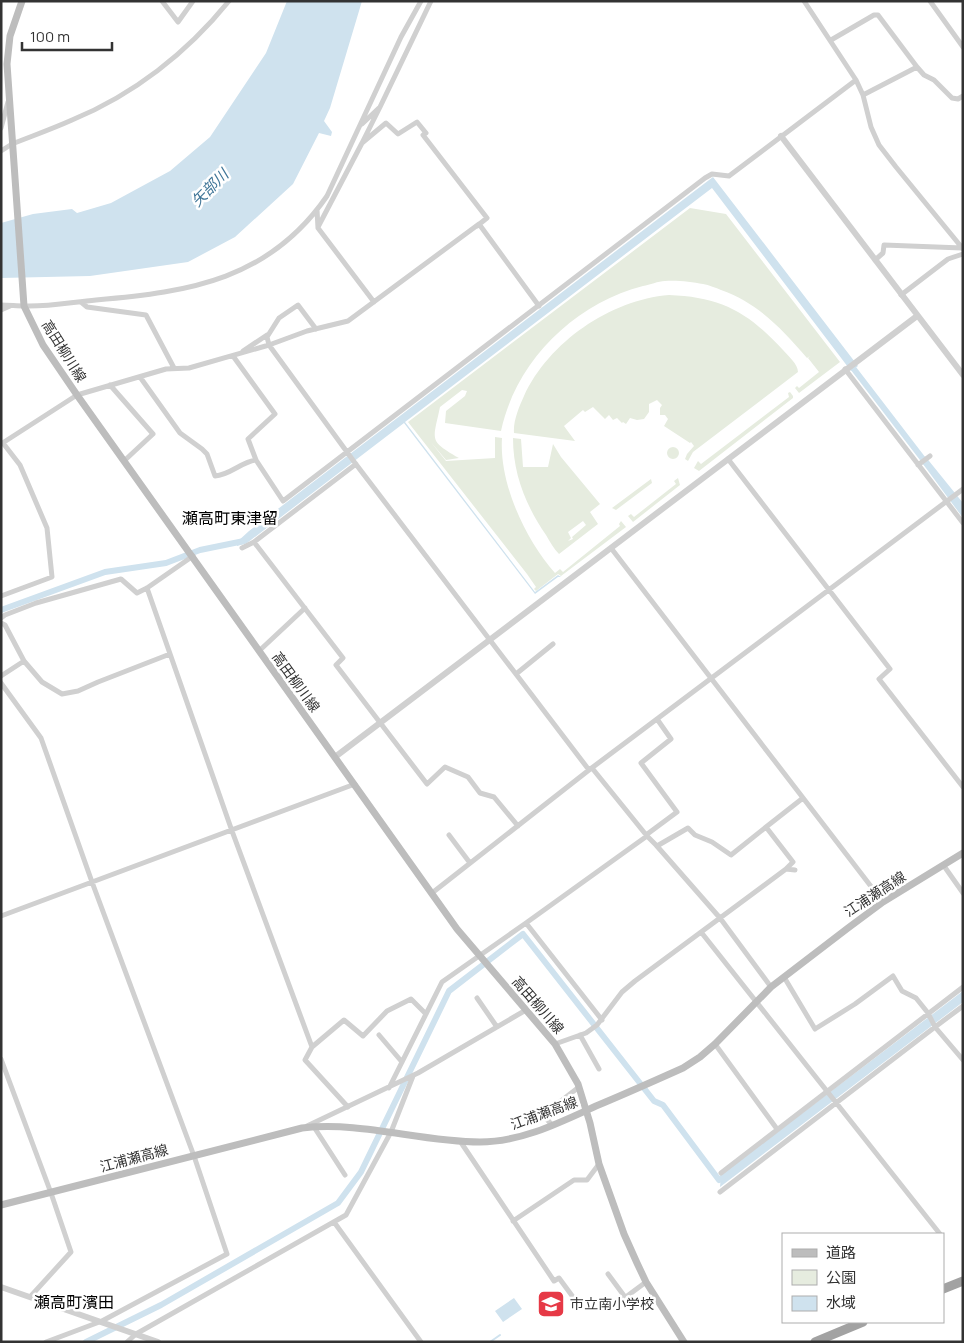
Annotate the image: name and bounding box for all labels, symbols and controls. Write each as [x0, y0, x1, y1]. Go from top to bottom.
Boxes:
scale bar [22, 20, 112, 52]
text: 100 m [30, 26, 70, 47]
water label: 矢部川 [186, 163, 234, 211]
street label: 高田柳川線 [38, 316, 91, 385]
district label: 瀬高町東津留 [182, 507, 278, 529]
street label: 高田柳川線 [268, 648, 325, 716]
street label: 江浦瀬高線 [840, 867, 909, 921]
street label: 高田柳川線 [508, 972, 569, 1037]
street label: 江浦瀬高線 [508, 1092, 580, 1133]
street label: 江浦瀬高線 [98, 1139, 170, 1176]
legend [782, 1233, 944, 1323]
text: 道路 [826, 1242, 856, 1263]
text: 公園 [826, 1267, 856, 1288]
school or university icon: 市立南小学校 [536, 1289, 566, 1319]
district label: 瀬高町濱田 [34, 1291, 114, 1313]
text: 水域 [826, 1292, 856, 1313]
place label: 市立南小学校 [570, 1294, 654, 1313]

